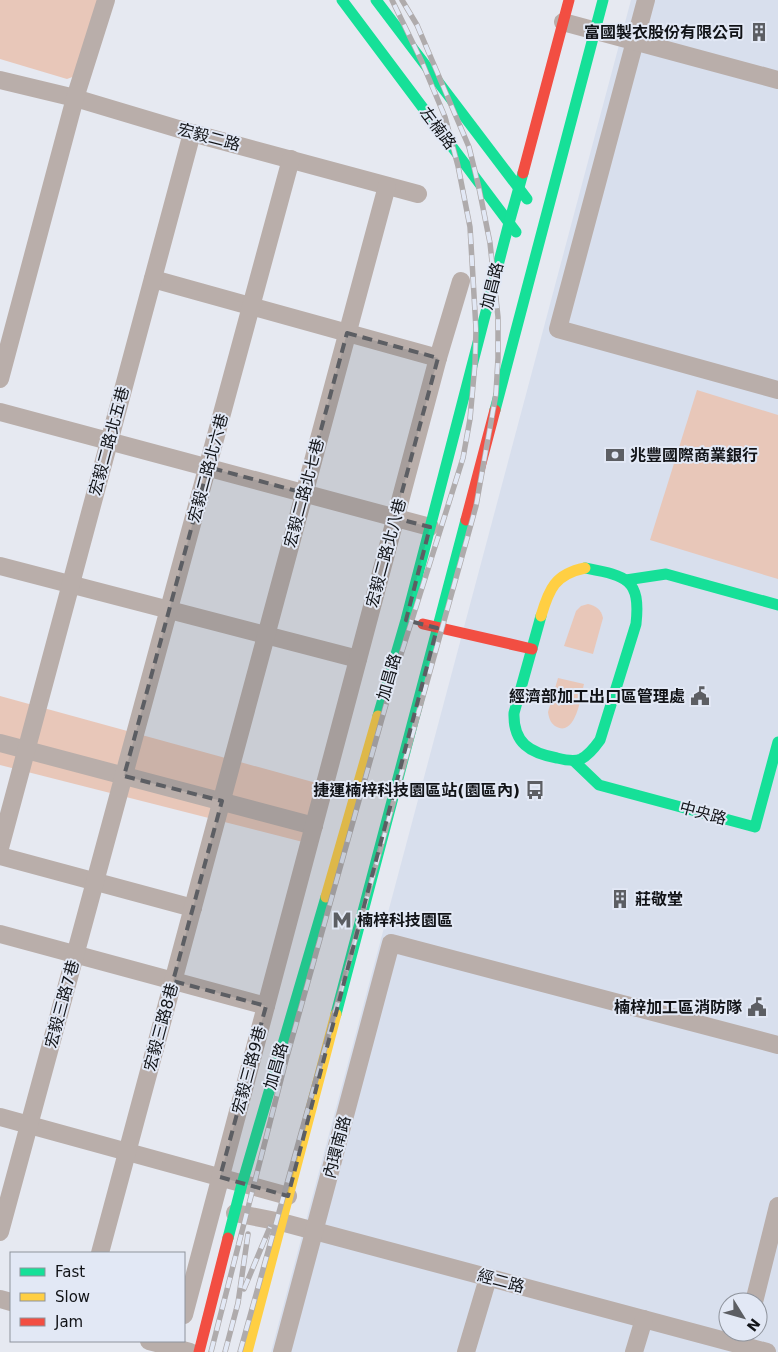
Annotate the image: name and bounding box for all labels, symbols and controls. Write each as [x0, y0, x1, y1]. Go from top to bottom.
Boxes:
building icon: 富國製衣股份有限公司 [748, 21, 770, 43]
place label: 富國製衣股份有限公司 [584, 23, 744, 42]
street label: 左楠路 [416, 103, 460, 153]
street label: 宏毅二路 [176, 120, 242, 154]
street label: 加昌路 [477, 260, 507, 312]
street label: 宏毅二路北五巷 [85, 384, 133, 498]
street label: 宏毅二路北六巷 [184, 411, 232, 525]
street label: 宏毅二路北七巷 [280, 436, 328, 550]
bank icon: 兆豐國際商業銀行 [604, 444, 626, 466]
place label: 兆豐國際商業銀行 [630, 446, 758, 465]
street label: 宏毅二路北八巷 [362, 496, 410, 610]
street label: 加昌路 [373, 651, 405, 703]
public building icon: 經濟部加工出口區管理處 [689, 685, 711, 707]
place label: 經濟部加工出口區管理處 [509, 687, 685, 706]
bus stop icon: 捷運楠梓科技園區站(園區內) [524, 779, 546, 801]
place label: 捷運楠梓科技園區站(園區內) [313, 781, 520, 800]
street label: 中央路 [677, 798, 729, 828]
building icon: 莊敬堂 [609, 888, 631, 910]
place label: 莊敬堂 [635, 890, 683, 909]
metro station icon: 楠梓科技園區 [331, 909, 353, 931]
place label: 楠梓科技園區 [357, 911, 453, 930]
street label: 宏毅三路7巷 [41, 958, 83, 1050]
street label: 宏毅三路8巷 [140, 981, 182, 1073]
public building icon: 楠梓加工區消防隊 [746, 996, 768, 1018]
place label: 楠梓加工區消防隊 [614, 998, 742, 1017]
street label: 宏毅三路9巷 [228, 1024, 270, 1116]
street label: 加昌路 [260, 1040, 292, 1092]
street label: 內環南路 [320, 1114, 354, 1180]
legend [10, 1252, 185, 1342]
text: Fast [55, 1263, 85, 1281]
street label: 經二路 [475, 1266, 527, 1296]
text: Slow [55, 1288, 90, 1306]
north arrow [718, 1292, 768, 1342]
text: Jam [54, 1313, 83, 1331]
text: N [743, 1315, 763, 1334]

